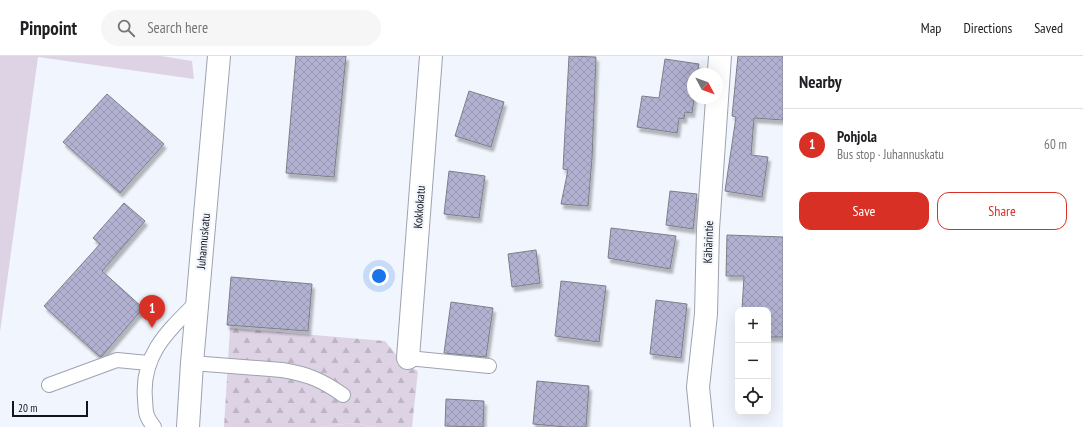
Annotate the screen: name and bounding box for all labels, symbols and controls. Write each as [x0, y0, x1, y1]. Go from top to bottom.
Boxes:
search box [101, 10, 381, 46]
text: Pinpoint [20, 16, 77, 40]
icon: search [115, 17, 137, 39]
text: Search here [147, 18, 208, 37]
text: Map [921, 19, 941, 37]
text: Directions [963, 19, 1012, 37]
text: Saved [1034, 19, 1063, 37]
north arrow [687, 68, 723, 104]
text: Nearby [799, 71, 842, 93]
text: Pohjola [837, 127, 877, 146]
text: 1 [809, 136, 815, 153]
text: 60 m [1044, 136, 1067, 153]
text: Bus stop · Juhannuskatu [837, 146, 944, 163]
street label: Kokkokatu [410, 185, 428, 229]
button: Save [799, 192, 929, 230]
button: Share [937, 192, 1067, 230]
street label: Juhannuskatu [193, 212, 213, 271]
street label: Kähärintie [700, 220, 716, 264]
your location [369, 266, 389, 286]
pin: 1 [139, 295, 165, 328]
map controls [735, 307, 771, 415]
button: + [735, 307, 771, 343]
button: − [735, 343, 771, 379]
button: locate [735, 379, 771, 415]
scale bar [12, 399, 88, 418]
text: 20 m [18, 401, 37, 415]

